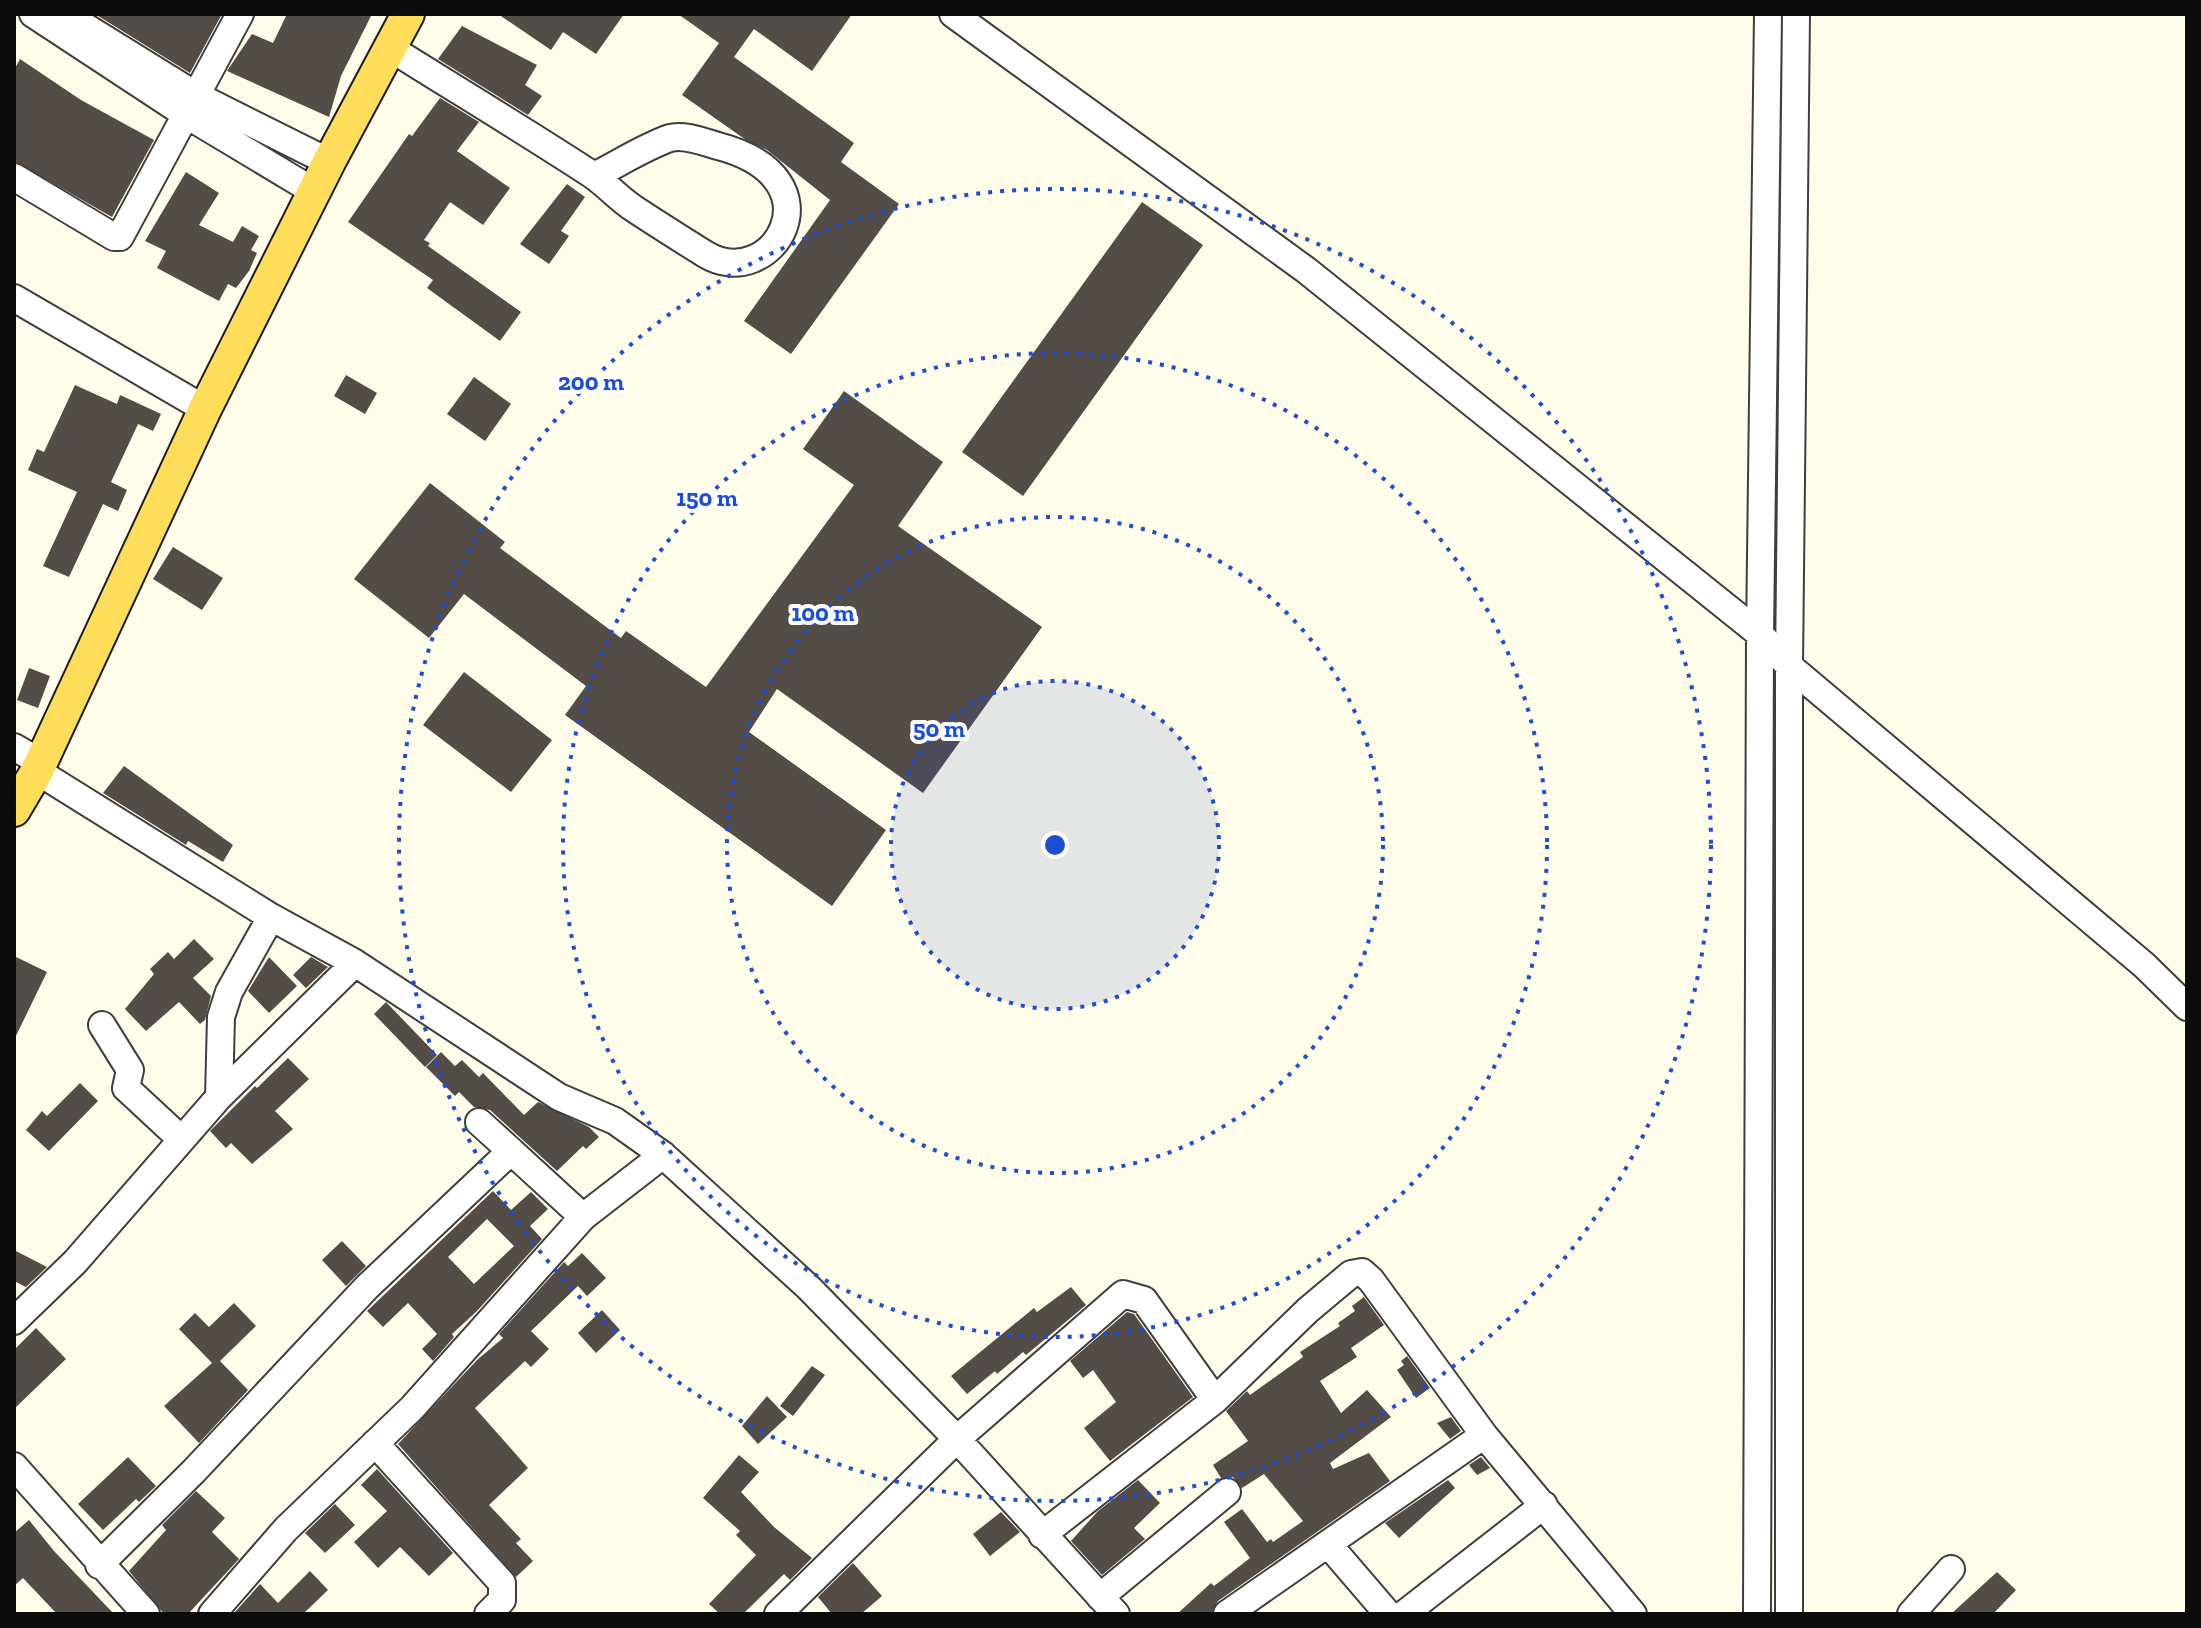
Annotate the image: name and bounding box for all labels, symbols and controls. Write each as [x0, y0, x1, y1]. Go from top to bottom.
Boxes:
text: 200 m [558, 367, 624, 396]
text: 150 m [676, 483, 738, 512]
text: 100 m [792, 598, 854, 627]
text: 50 m [913, 714, 965, 743]
centre of rings [1041, 831, 1069, 859]

